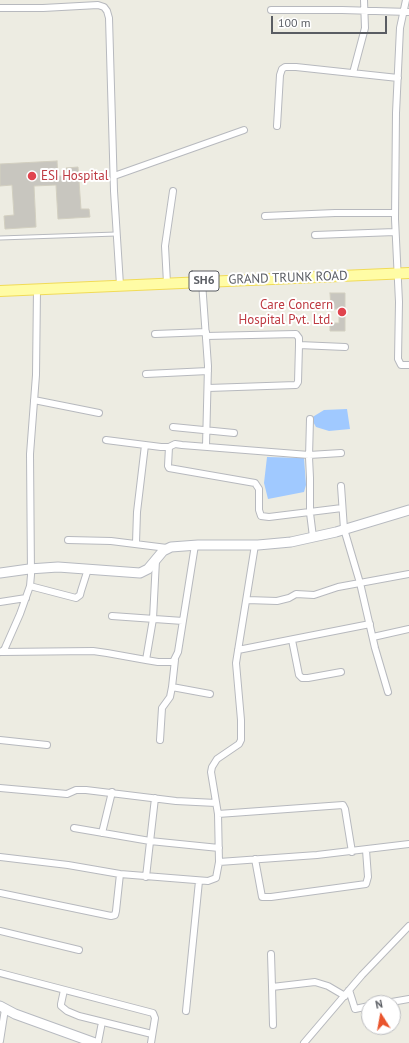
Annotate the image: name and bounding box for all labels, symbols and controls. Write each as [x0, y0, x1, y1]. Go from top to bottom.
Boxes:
scale bar [273, 8, 389, 34]
text: 100 m [278, 15, 311, 30]
place label: ESI Hospital [41, 168, 108, 184]
marker: ESI Hospital [26, 170, 38, 182]
street label: GRAND TRUNK ROAD [228, 268, 348, 288]
road number: SH6 [189, 271, 219, 291]
place label: Care Concern Hospital Pvt. Ltd. [238, 297, 333, 328]
marker: Care Concern Hospital Pvt. Ltd. [336, 306, 348, 318]
north arrow [361, 995, 401, 1035]
text: N [374, 997, 384, 1012]

